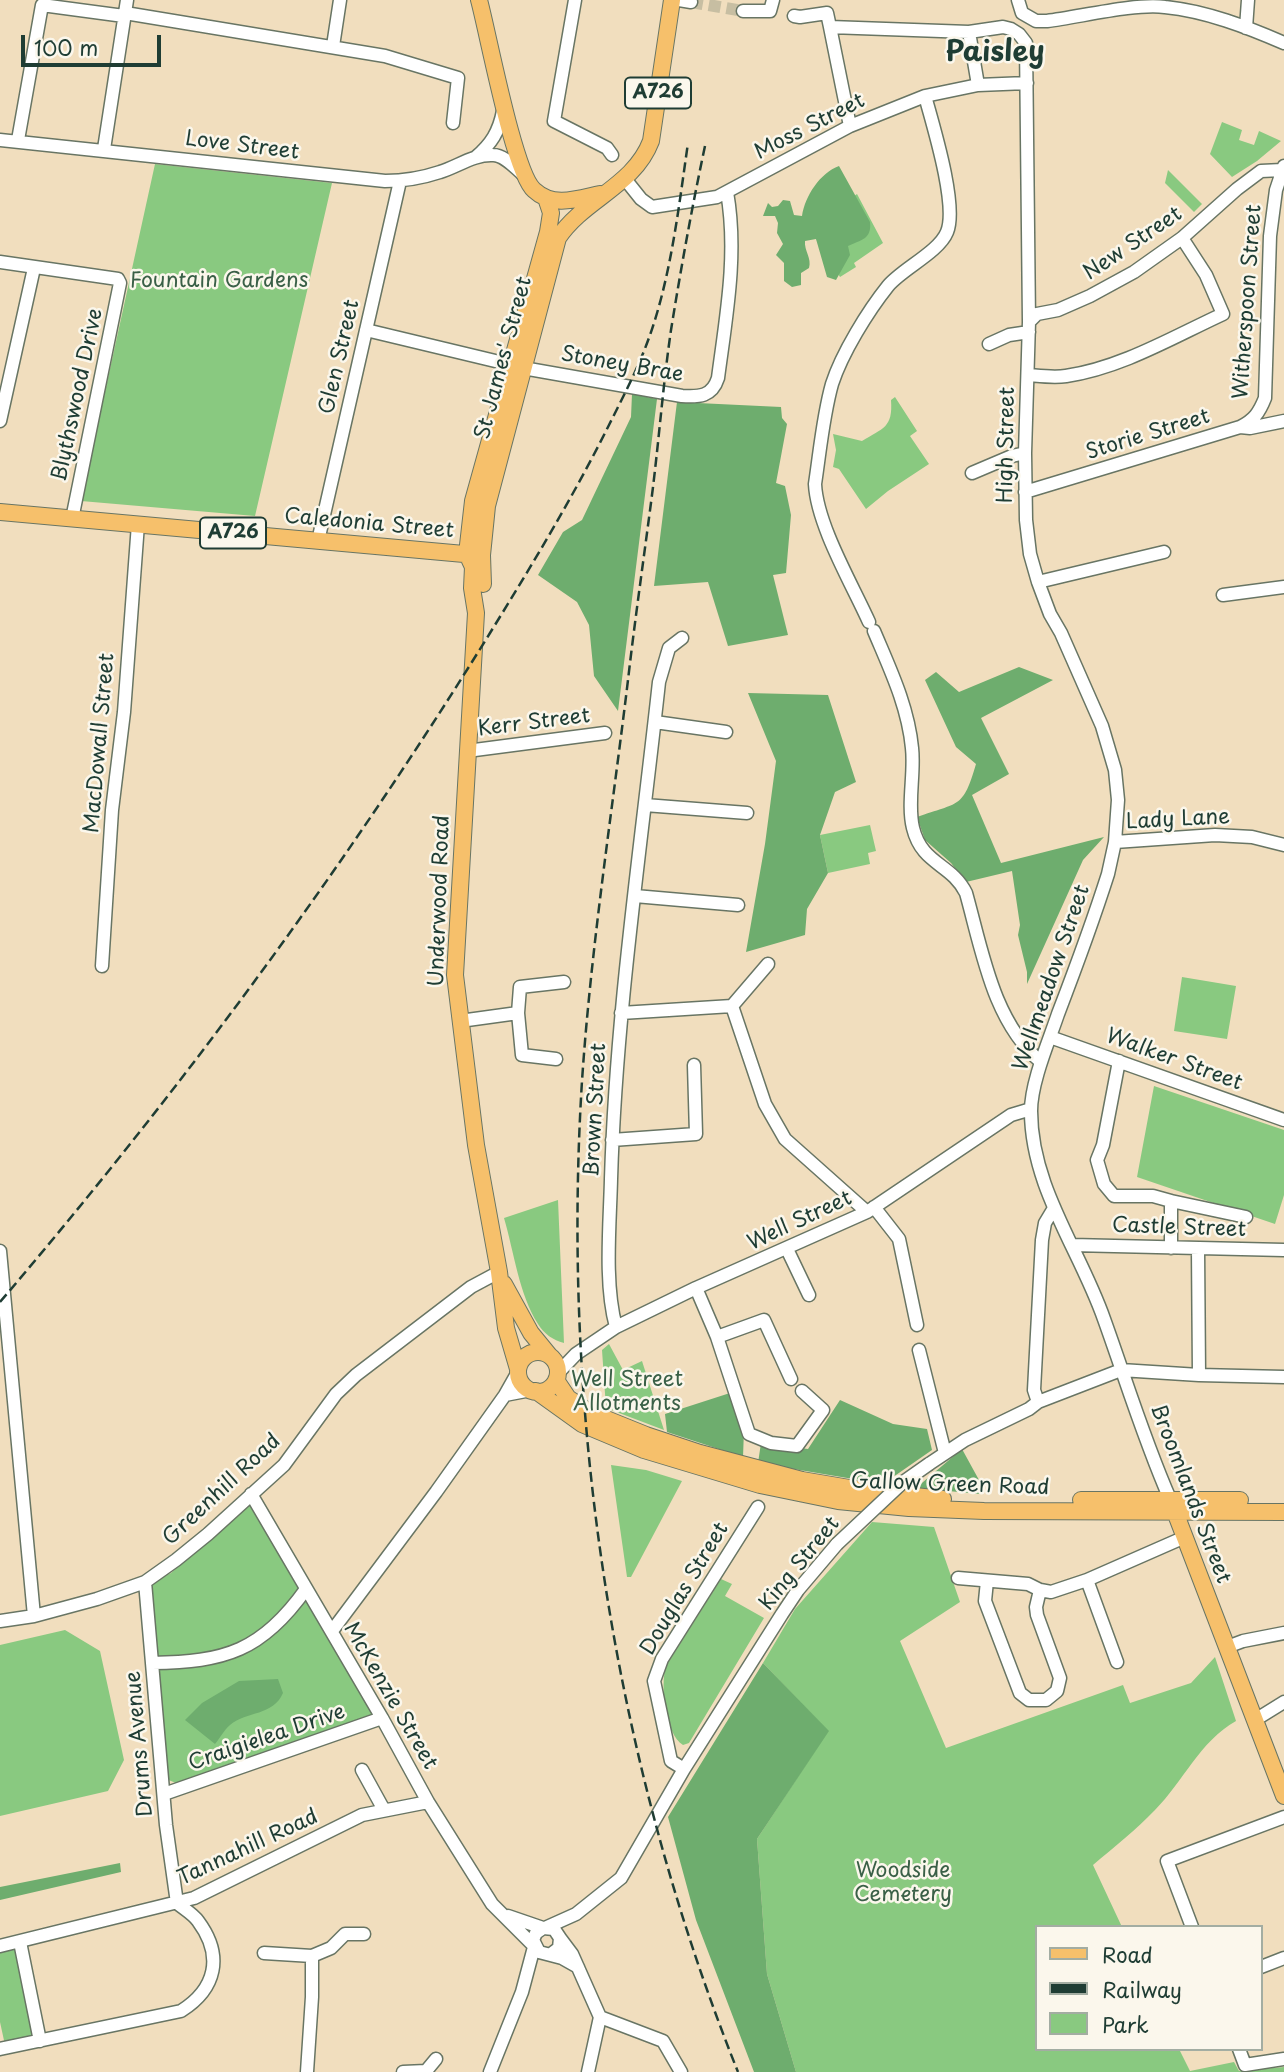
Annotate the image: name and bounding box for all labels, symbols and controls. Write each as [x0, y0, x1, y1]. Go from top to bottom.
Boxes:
scale bar [24, 21, 164, 65]
text: 100 m [34, 31, 98, 63]
district label: Paisley [945, 36, 1045, 70]
road number: A726 [625, 78, 691, 108]
street label: Moss Street [751, 88, 869, 166]
street label: Love Street [184, 127, 300, 165]
street label: New Street [1079, 202, 1187, 286]
street label: Witherspoon Street [1229, 204, 1267, 400]
park label: Fountain Gardens [130, 268, 308, 294]
street label: St James' Street [470, 274, 538, 442]
street label: Glen Street [315, 297, 365, 417]
street label: Blythswood Drive [47, 306, 109, 484]
street label: Stoney Brae [559, 342, 685, 388]
street label: High Street [993, 387, 1021, 503]
street label: Storie Street [1083, 404, 1213, 466]
street label: Caledonia Street [283, 504, 455, 544]
road number: A726 [200, 518, 266, 548]
street label: MacDowall Street [80, 652, 120, 834]
street label: Kerr Street [476, 704, 592, 742]
street label: Lady Lane [1125, 805, 1231, 835]
street label: Underwood Road [424, 815, 456, 987]
street label: Wellmeadow Street [1008, 882, 1096, 1074]
street label: Walker Street [1102, 1024, 1246, 1096]
street label: Brown Street [580, 1042, 612, 1178]
street label: Well Street [744, 1186, 856, 1256]
street label: Castle Street [1112, 1213, 1246, 1243]
park label: Well Street Allotments [571, 1367, 683, 1417]
street label: Broomlands Street [1144, 1401, 1236, 1587]
street label: Greenhill Road [158, 1429, 286, 1551]
street label: Gallow Green Road [850, 1469, 1050, 1501]
street label: King Street [755, 1512, 845, 1616]
street label: Douglas Street [636, 1518, 734, 1660]
street label: McKenzie Street [338, 1618, 442, 1774]
street label: Drums Avenue [121, 1670, 159, 1818]
street label: Craigielea Drive [185, 1699, 349, 1777]
street label: Tannahill Road [174, 1804, 322, 1892]
park label: Woodside Cemetery [854, 1858, 952, 1908]
legend [1036, 1925, 1263, 2051]
text: Road [1102, 1938, 1153, 1970]
text: Railway [1102, 1973, 1182, 2005]
text: Park [1102, 2008, 1149, 2040]

